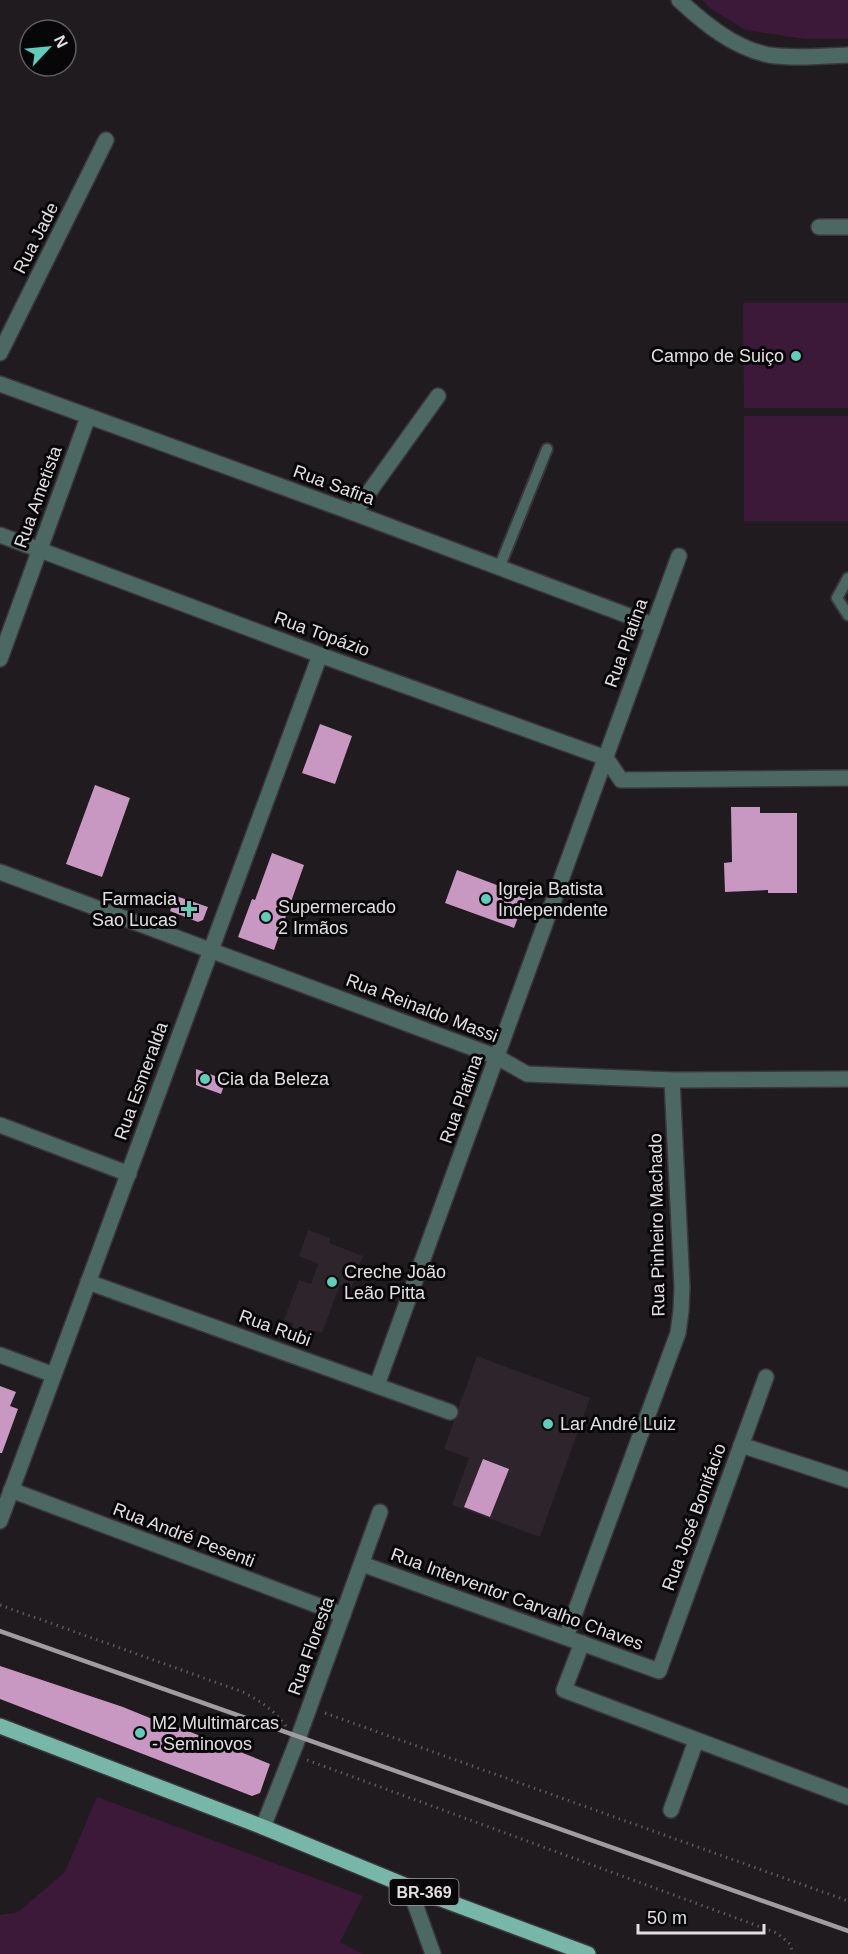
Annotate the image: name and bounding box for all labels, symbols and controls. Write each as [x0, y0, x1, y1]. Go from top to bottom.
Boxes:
north arrow [18, 18, 78, 78]
text: N [51, 33, 71, 51]
street label: Rua Jade [10, 199, 62, 277]
place label: Campo de Suiço [651, 346, 784, 366]
marker: Campo de Suiço [789, 349, 803, 363]
street label: Rua Ametista [10, 442, 66, 551]
street label: Rua Safira [291, 461, 378, 509]
street label: Rua Platina [601, 595, 652, 690]
street label: Rua Topázio [272, 608, 372, 660]
place label: Igreja Batista Independente [498, 879, 608, 920]
place label: Farmacia Sao Lucas [92, 889, 178, 930]
marker: Igreja Batista Independente [479, 892, 493, 906]
place label: Supermercado 2 Irmãos [278, 897, 396, 938]
marker: Farmacia Sao Lucas [182, 902, 196, 916]
marker: Supermercado 2 Irmãos [259, 910, 273, 924]
street label: Rua Reinaldo Massi [343, 970, 501, 1046]
street label: Rua Esmeralda [110, 1018, 172, 1143]
street label: Rua Platina [436, 1051, 487, 1146]
place label: Cia da Beleza [217, 1069, 330, 1089]
marker: Cia da Beleza [198, 1072, 212, 1086]
street label: Rua Pinheiro Machado [645, 1133, 669, 1317]
place label: Creche João Leão Pitta [344, 1262, 446, 1303]
marker: Creche João Leão Pitta [325, 1275, 339, 1289]
street label: Rua Rubi [236, 1306, 314, 1350]
place label: Lar André Luiz [560, 1414, 676, 1434]
marker: Lar André Luiz [541, 1417, 555, 1431]
street label: Rua José Bonifácio [658, 1441, 730, 1593]
street label: Rua André Pesenti [110, 1499, 258, 1571]
street label: Rua Interventor Carvalho Chaves [388, 1544, 646, 1654]
street label: Rua Floresta [284, 1593, 338, 1698]
place label: M2 Multimarcas - Seminovos [152, 1713, 279, 1754]
marker: M2 Multimarcas - Seminovos [133, 1726, 147, 1740]
road number: BR-369 [390, 1879, 458, 1905]
scale bar [638, 1897, 764, 1935]
text: 50 m [647, 1908, 687, 1928]

